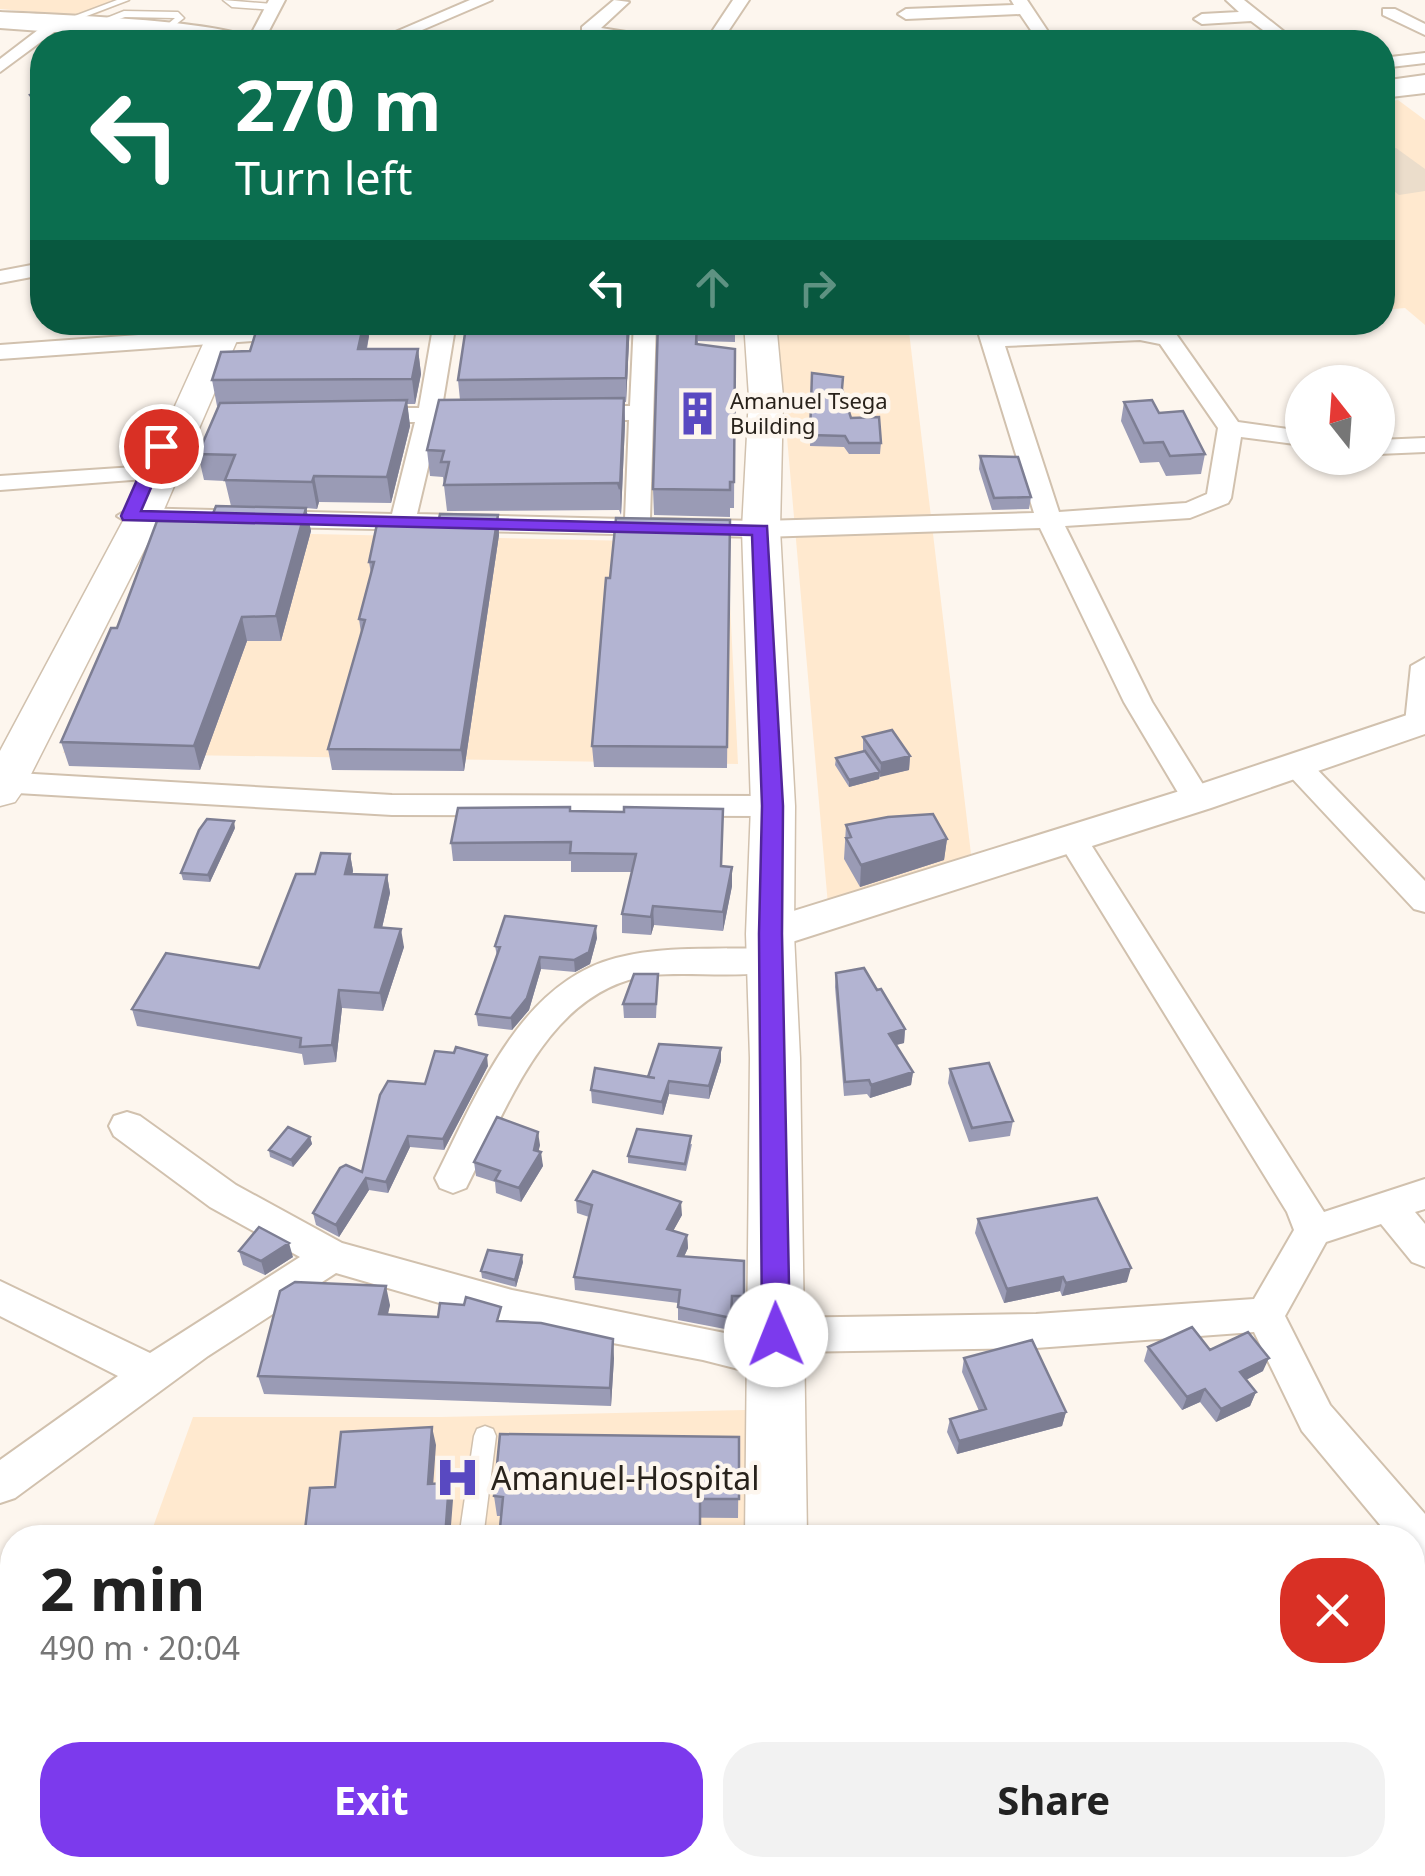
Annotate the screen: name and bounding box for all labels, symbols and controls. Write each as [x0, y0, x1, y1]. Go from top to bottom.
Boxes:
text: 270 m [235, 56, 442, 152]
icon: left [70, 70, 200, 200]
text: Turn left [235, 147, 412, 208]
icon: left [580, 260, 635, 315]
icon: ahead [685, 260, 740, 315]
icon: right [790, 260, 845, 315]
north arrow [1285, 365, 1395, 475]
map controls [1285, 365, 1395, 475]
place label: Amanuel Tsega Building [730, 385, 888, 440]
building icon: Amanuel Tsega Building [673, 389, 721, 437]
pin [119, 404, 204, 489]
icon: arrive [134, 419, 189, 474]
position arrow [724, 1283, 828, 1387]
hospital icon: Amanuel-Hospital [434, 1453, 482, 1501]
place label: Amanuel-Hospital [491, 1456, 760, 1499]
text: 2 min [40, 1547, 205, 1629]
button: close [1280, 1558, 1385, 1663]
text: 490 m · 20:04 [40, 1626, 240, 1669]
button: Exit [40, 1742, 703, 1857]
button: Share [723, 1742, 1385, 1857]

